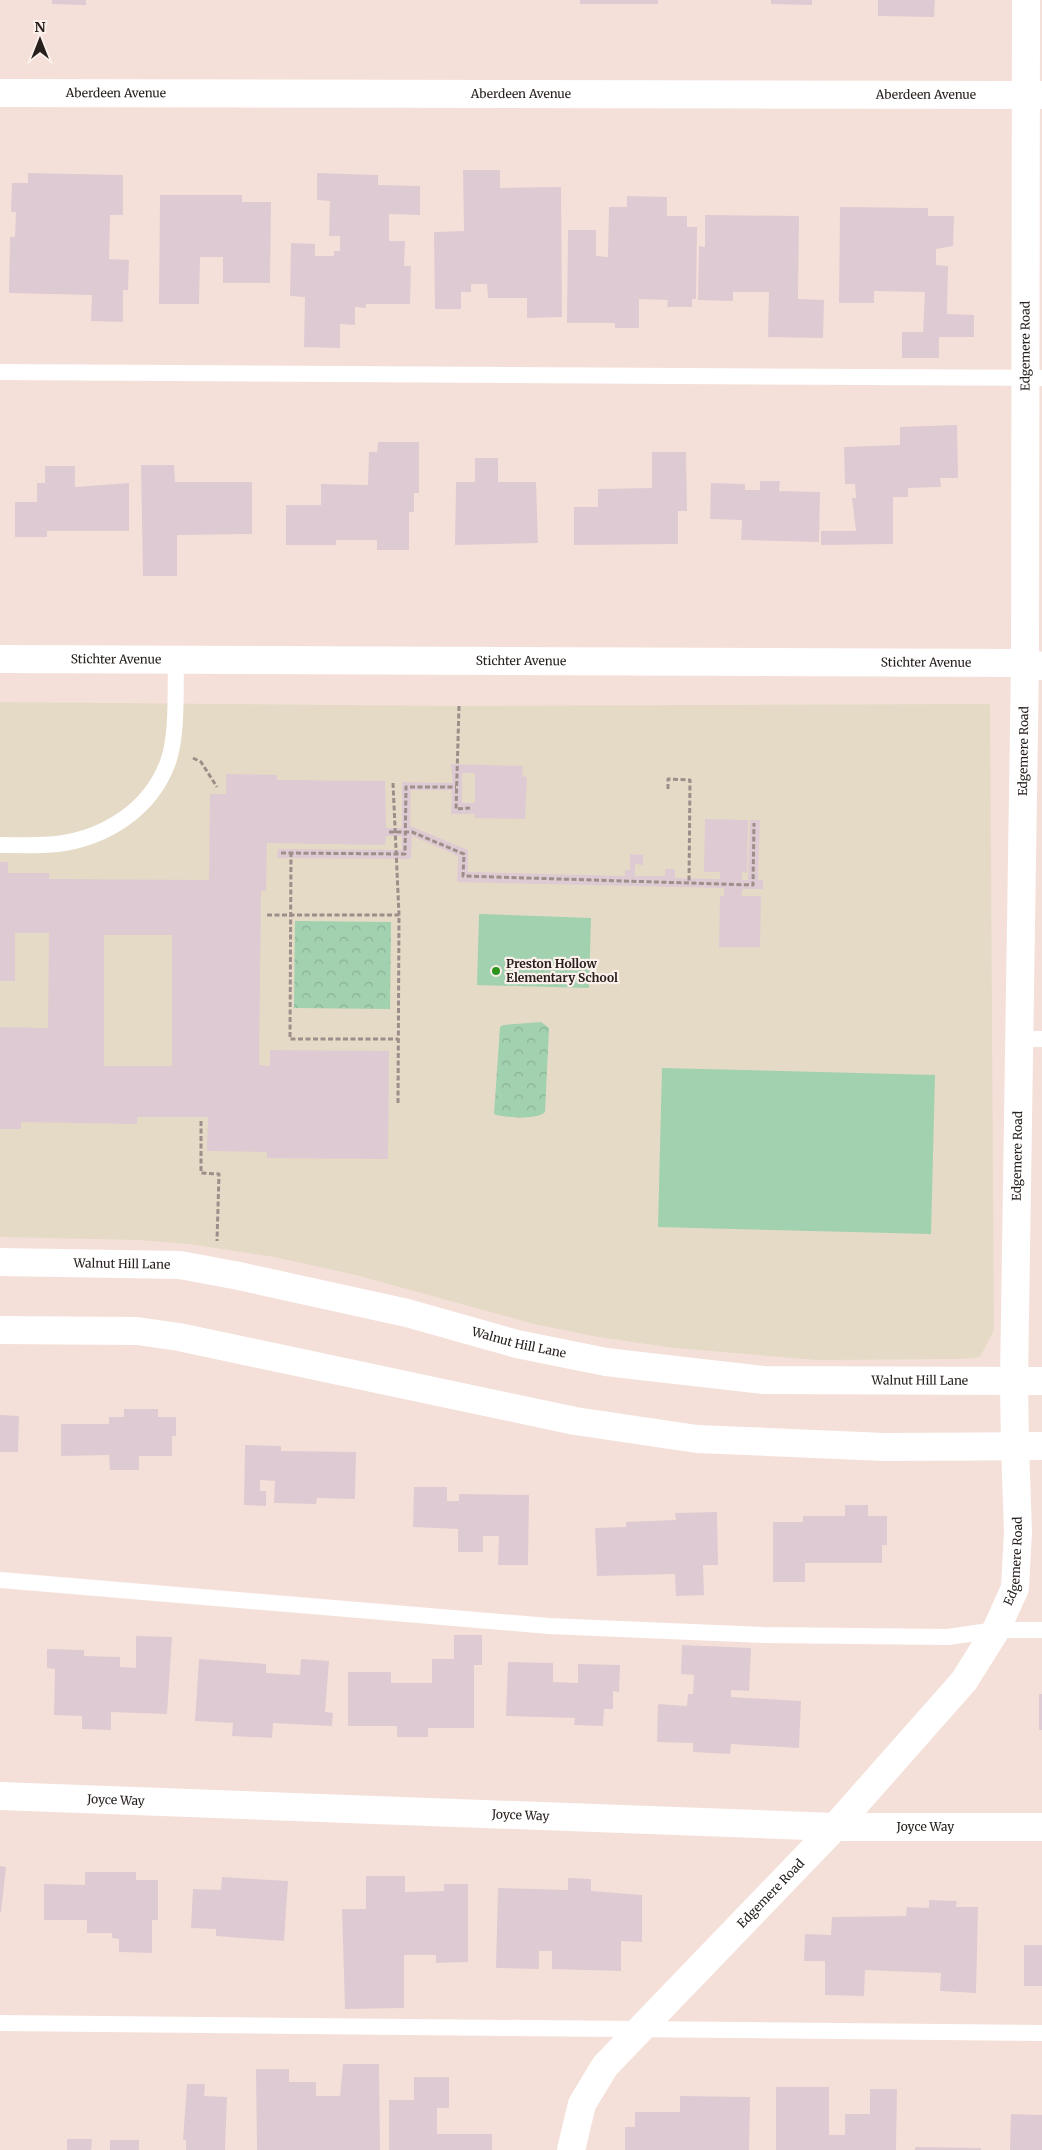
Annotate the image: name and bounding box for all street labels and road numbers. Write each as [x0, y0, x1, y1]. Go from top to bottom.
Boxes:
street label: Aberdeen Avenue [65, 85, 166, 100]
street label: Aberdeen Avenue [470, 86, 571, 101]
street label: Aberdeen Avenue [875, 87, 976, 102]
street label: Edgemere Road [1017, 301, 1033, 391]
street label: Stichter Avenue [71, 651, 161, 667]
street label: Stichter Avenue [476, 653, 566, 668]
street label: Stichter Avenue [881, 654, 971, 670]
street label: Edgemere Road [1015, 706, 1031, 796]
street label: Edgemere Road [1009, 1111, 1025, 1201]
street label: Walnut Hill Lane [73, 1255, 170, 1272]
street label: Walnut Hill Lane [469, 1323, 568, 1361]
street label: Walnut Hill Lane [870, 1372, 968, 1388]
street label: Edgemere Road [1000, 1516, 1025, 1608]
street label: Joyce Way [86, 1791, 145, 1808]
street label: Joyce Way [491, 1806, 550, 1823]
street label: Joyce Way [896, 1819, 954, 1834]
street label: Edgemere Road [734, 1856, 807, 1931]

